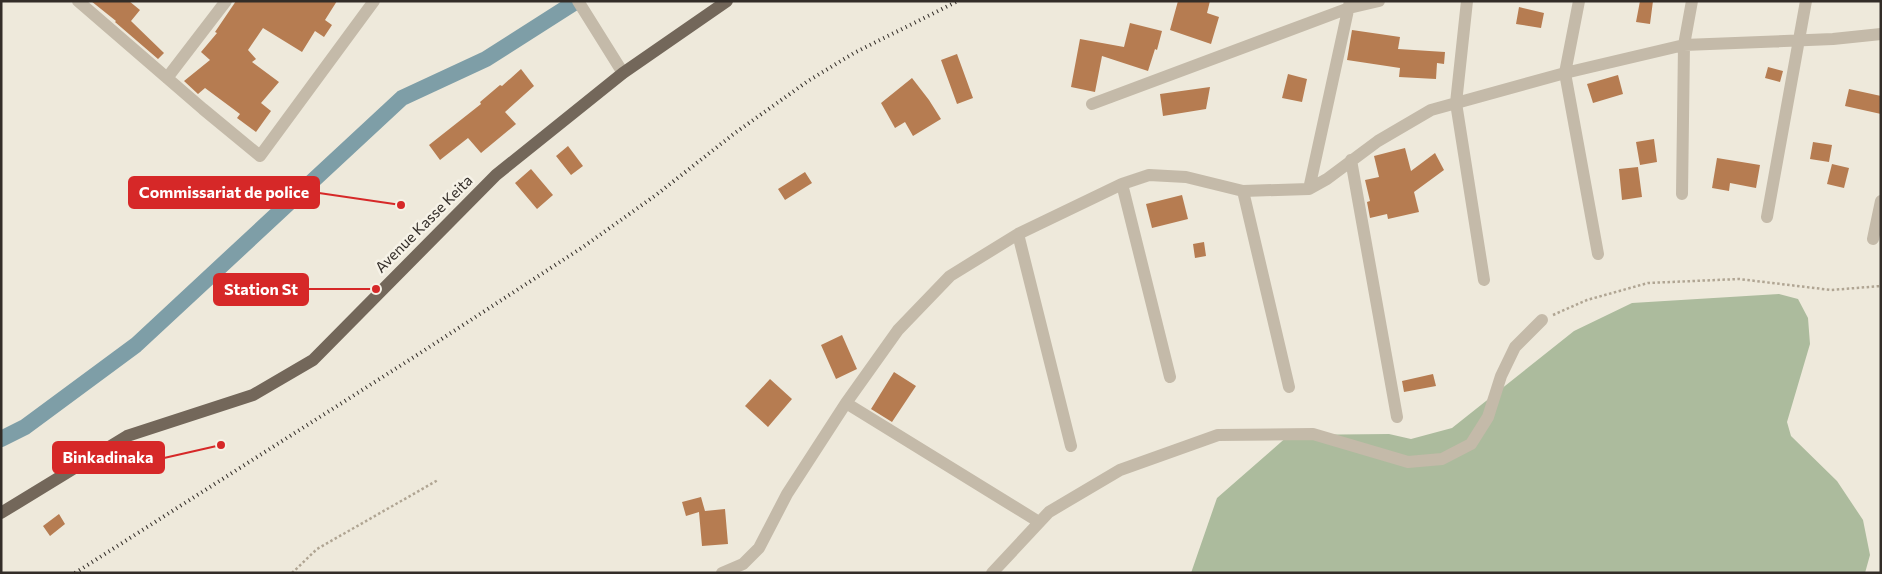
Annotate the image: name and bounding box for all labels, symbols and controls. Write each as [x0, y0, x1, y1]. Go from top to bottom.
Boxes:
street label: Avenue Kasse Keita [371, 171, 476, 276]
callout: Commissariat de police [129, 177, 319, 208]
text: Commissariat de police [139, 182, 309, 201]
callout: Station St [214, 274, 308, 305]
text: Station St [224, 279, 298, 298]
callout: Binkadinaka [53, 442, 164, 473]
text: Binkadinaka [62, 447, 154, 466]

